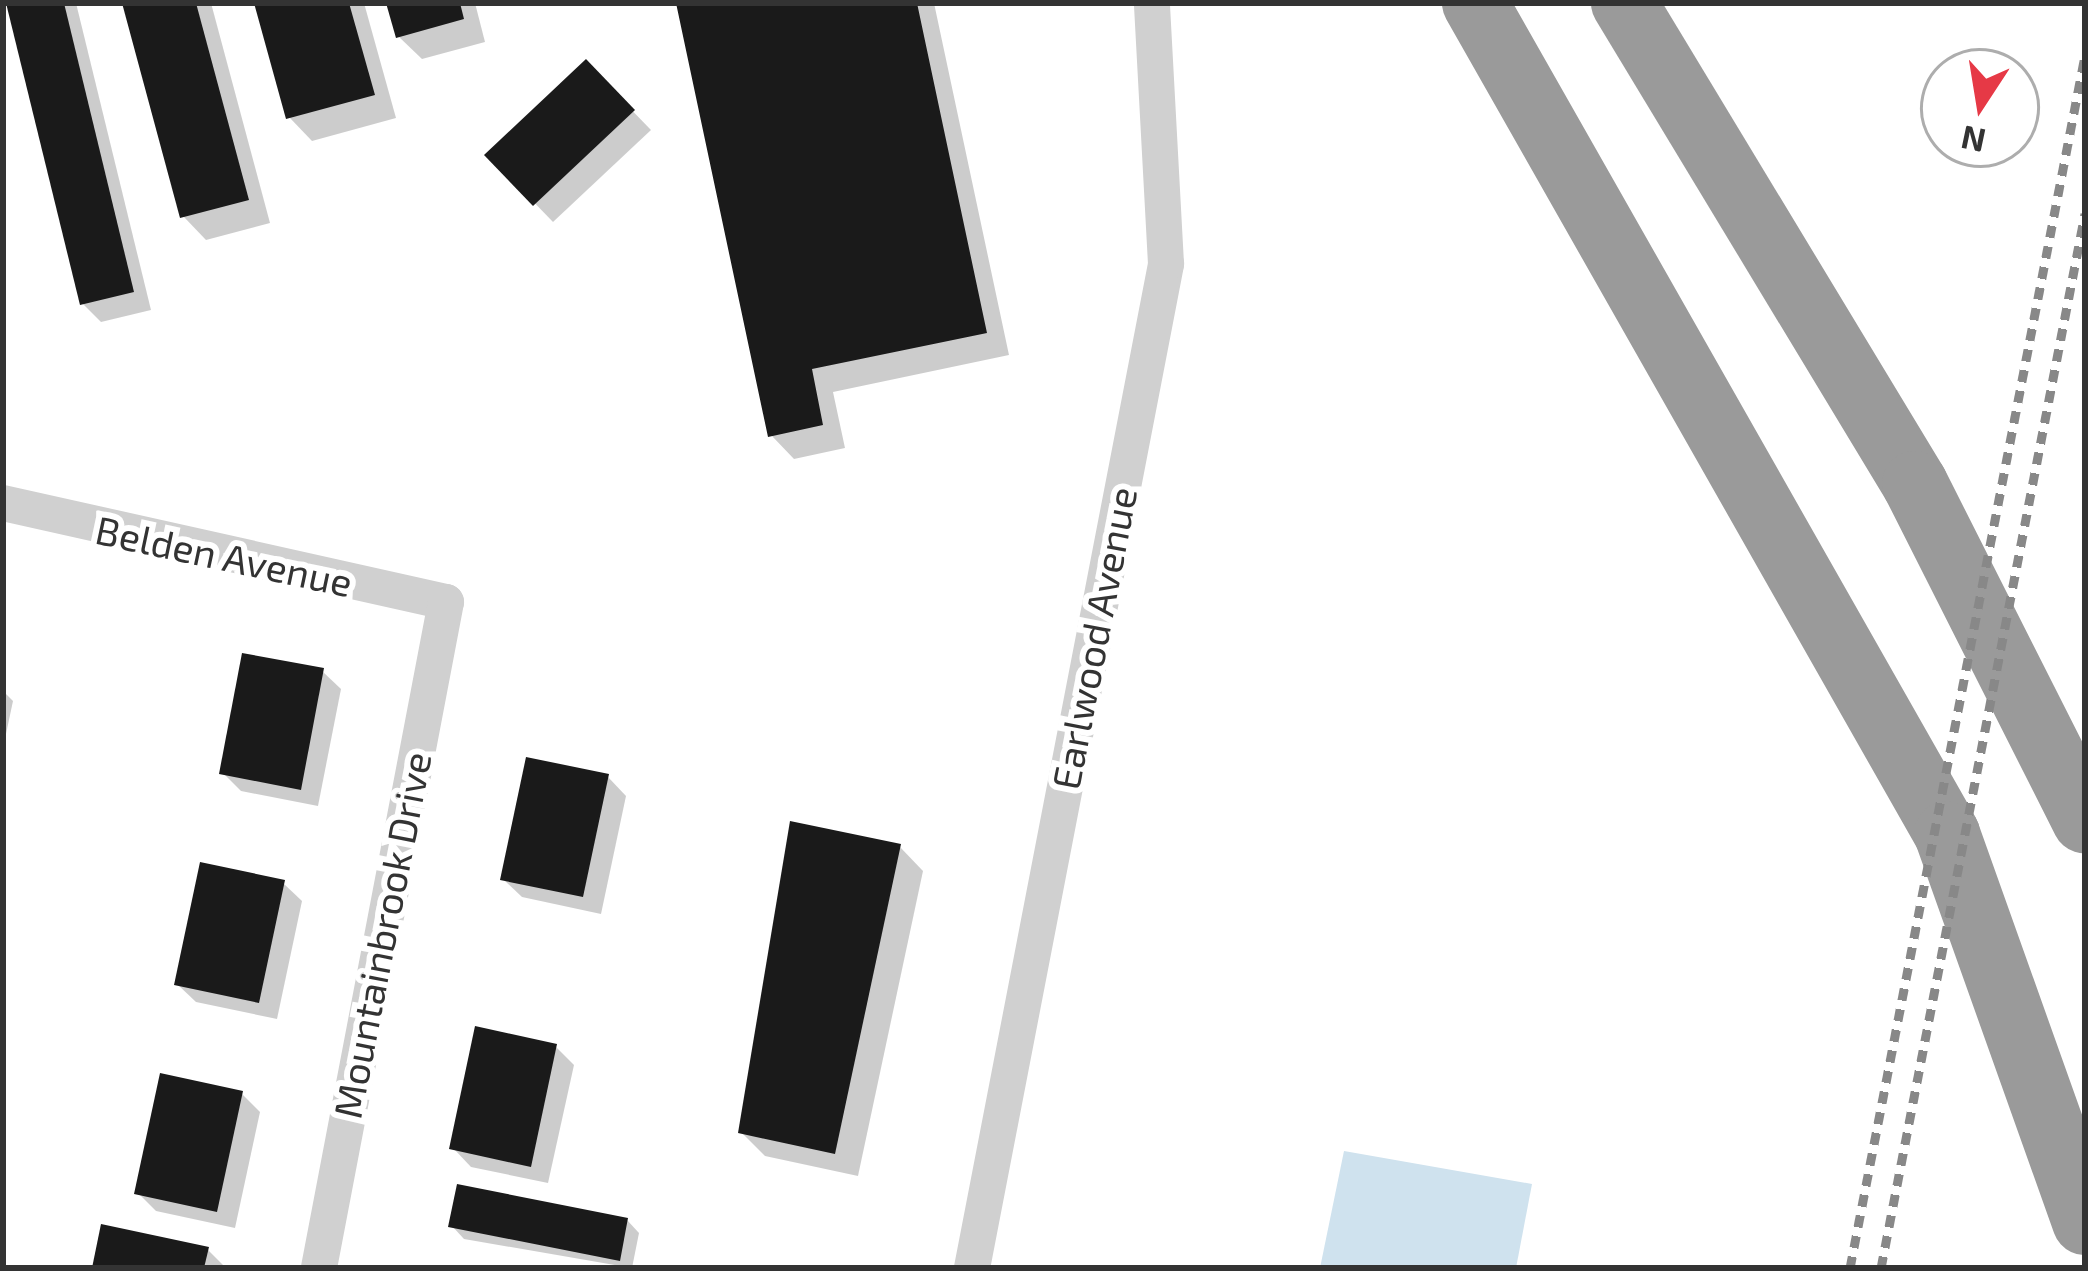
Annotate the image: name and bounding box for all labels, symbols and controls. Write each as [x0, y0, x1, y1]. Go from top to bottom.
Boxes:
north arrow [1920, 48, 2040, 168]
text: N [1957, 118, 1989, 162]
street label: Earlwood Avenue [1042, 482, 1146, 794]
street label: Belden Avenue [91, 506, 357, 606]
street label: Mountainbrook Drive [323, 748, 441, 1122]

